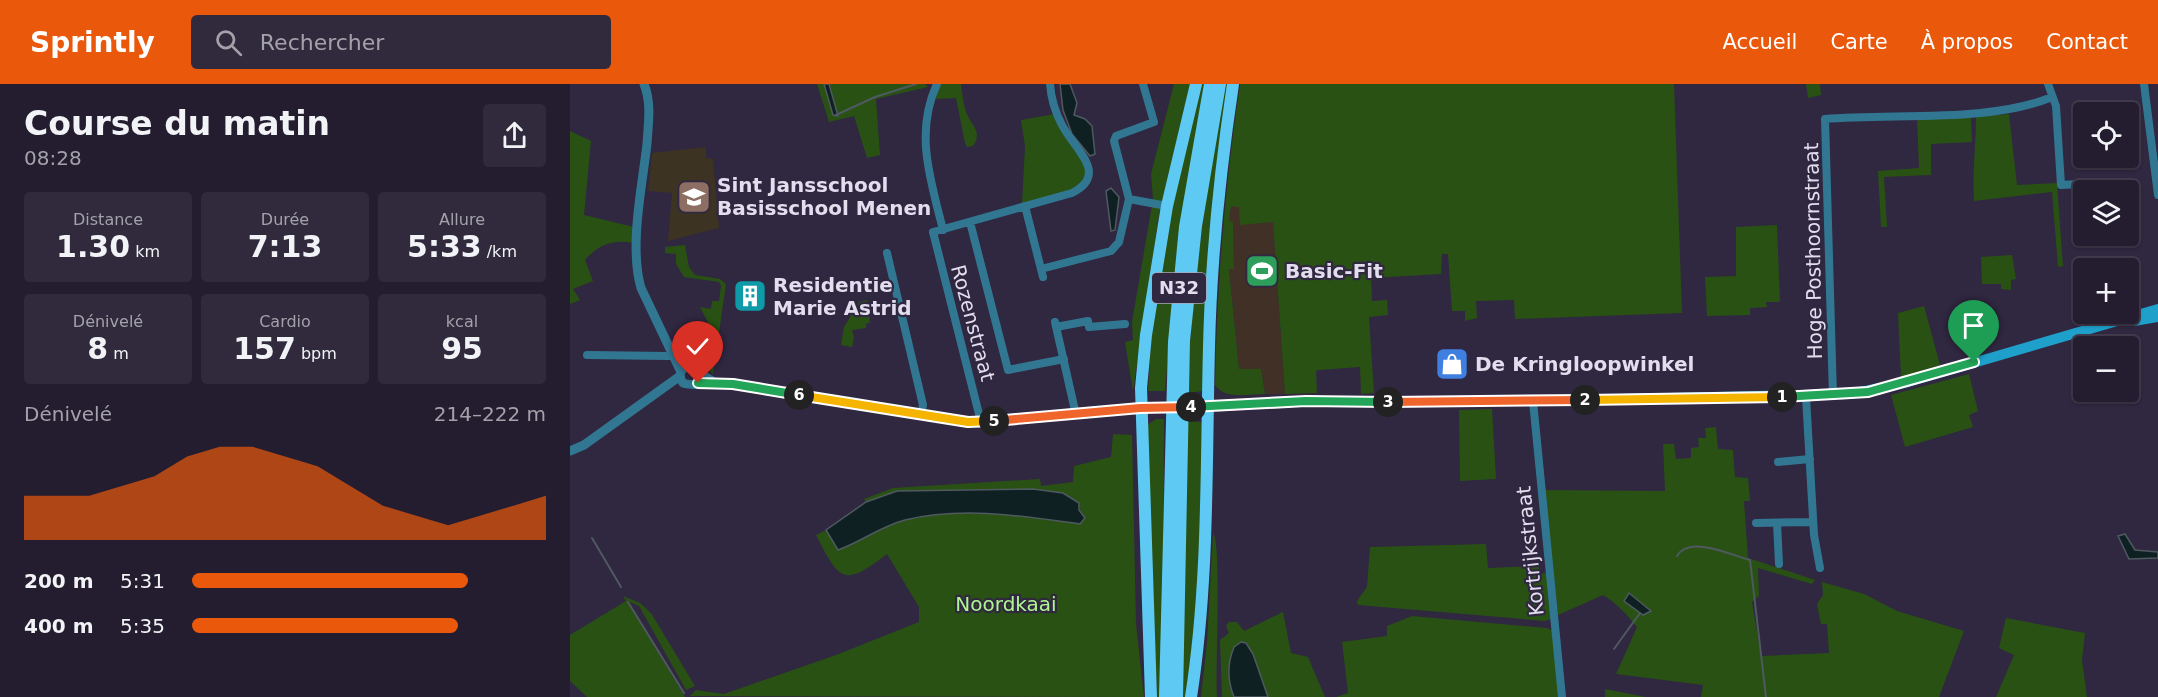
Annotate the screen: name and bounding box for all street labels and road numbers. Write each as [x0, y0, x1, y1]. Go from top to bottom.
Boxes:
street label: Hoge Posthoornstraat [1799, 142, 1827, 360]
street label: Rozenstraat [946, 262, 1000, 384]
road number: N32 [1152, 273, 1206, 303]
street label: Kortrijkstraat [1511, 485, 1549, 617]

